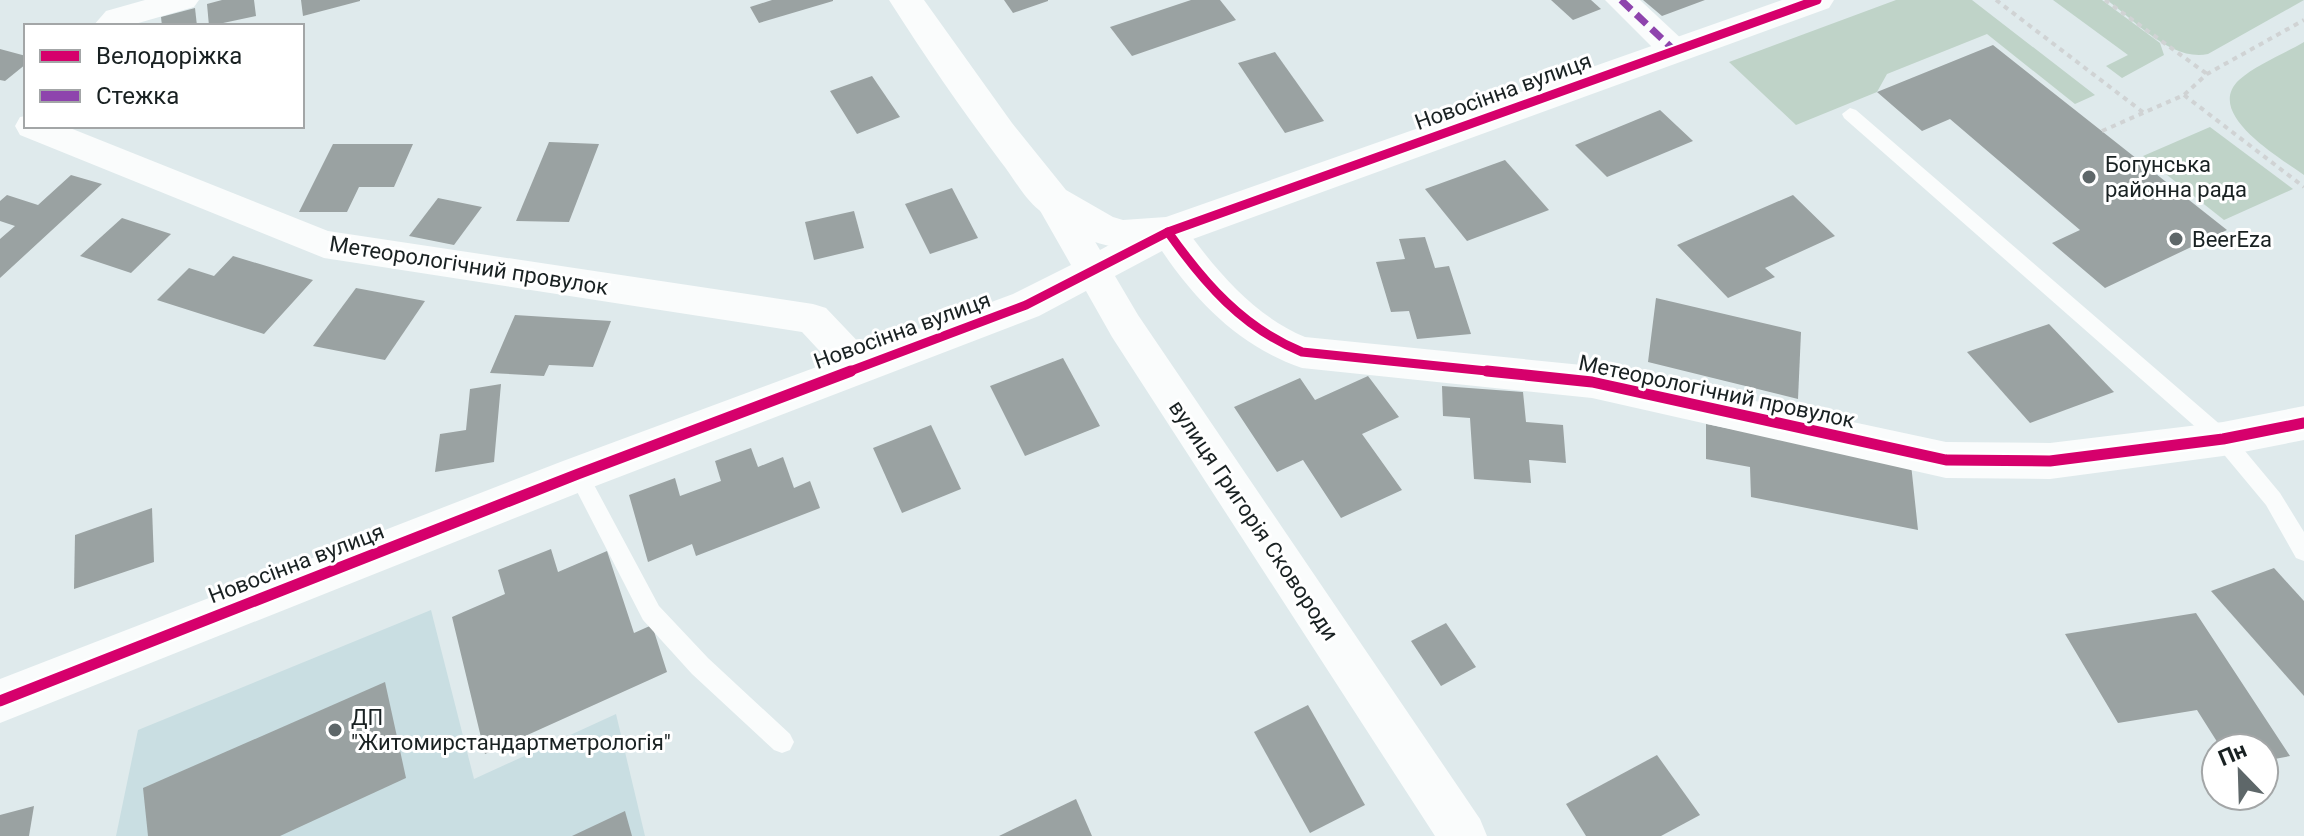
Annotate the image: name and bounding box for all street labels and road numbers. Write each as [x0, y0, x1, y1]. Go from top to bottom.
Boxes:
street label: Новосінна вулиця [1411, 48, 1595, 135]
street label: Метеорологічний провулок [328, 231, 610, 300]
street label: Новосінна вулиця [810, 287, 994, 374]
street label: Метеорологічний провулок [1576, 350, 1857, 433]
street label: вулиця Григорія Сковороди [1164, 395, 1343, 645]
street label: Новосінна вулиця [205, 518, 388, 608]

